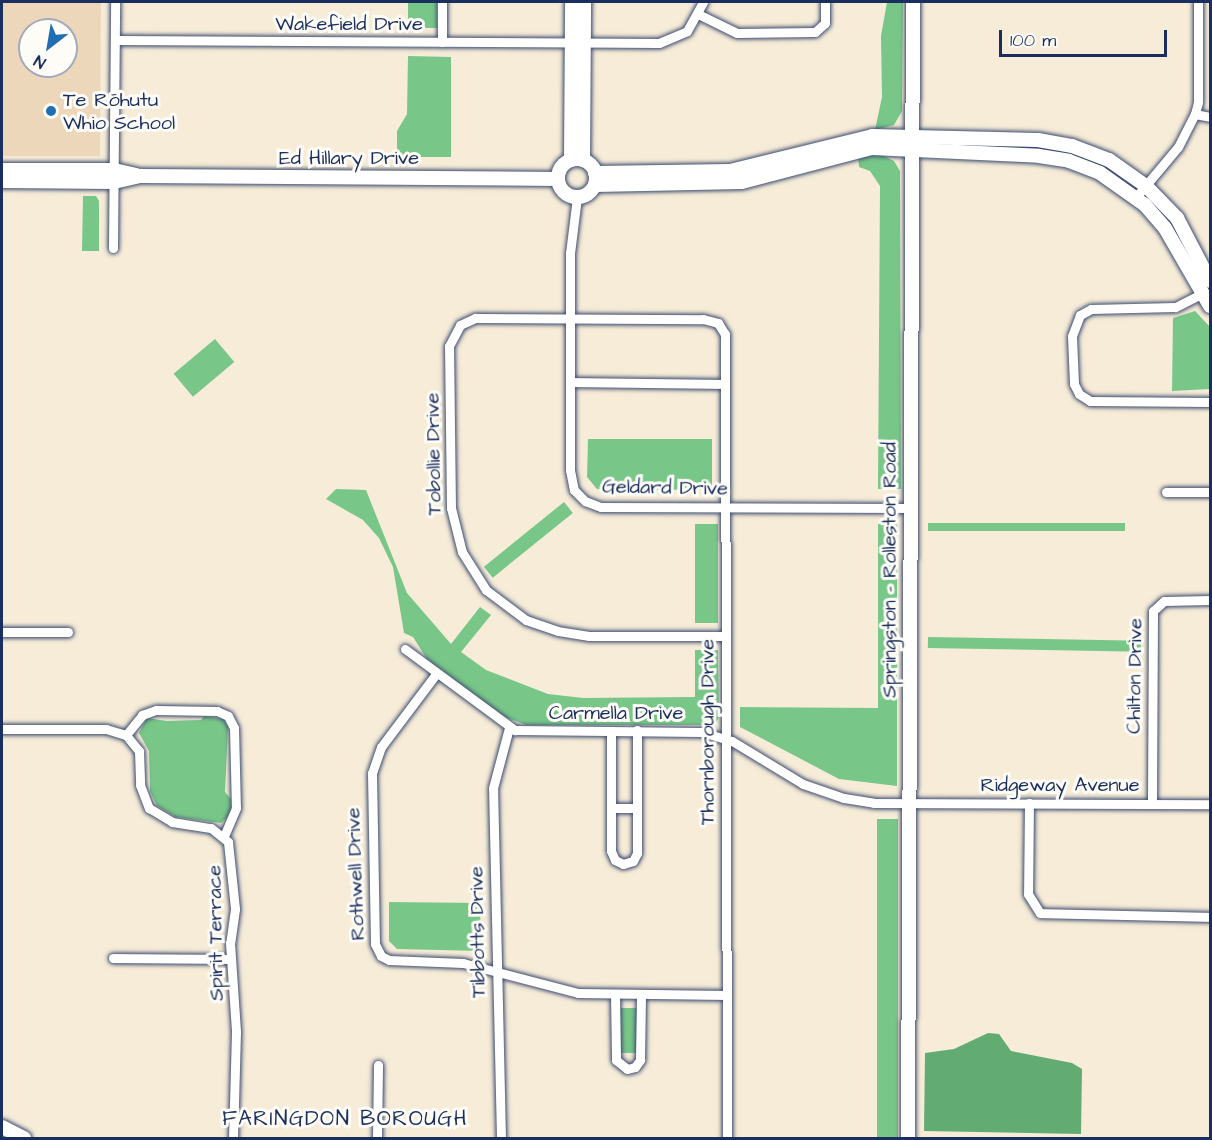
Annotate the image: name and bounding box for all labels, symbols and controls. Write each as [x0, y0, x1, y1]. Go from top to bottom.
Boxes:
street label: Wakefield Drive [275, 12, 423, 36]
north arrow [18, 18, 78, 78]
scale bar [1002, 18, 1170, 56]
text: 100 m [1010, 28, 1056, 53]
text: N [30, 50, 50, 74]
place label: Te Rōhutu Whio School [63, 88, 175, 135]
marker: Te Rōhutu Whio School [44, 104, 58, 118]
street label: Ed Hillary Drive [279, 146, 419, 170]
street label: Tobollie Drive [421, 393, 447, 515]
street label: Springston - Rolleston Road [878, 442, 902, 698]
street label: Geldard Drive [602, 475, 728, 501]
street label: Chilton Drive [1122, 618, 1148, 734]
street label: Thornborough Drive [696, 639, 720, 825]
street label: Carmella Drive [549, 701, 683, 725]
street label: Ridgeway Avenue [981, 773, 1139, 797]
street label: Rothwell Drive [342, 807, 370, 941]
street label: Spirit Terrace [203, 865, 229, 1001]
street label: Tibbotts Drive [465, 866, 491, 998]
district label: FARINGDON BOROUGH [222, 1106, 468, 1132]

